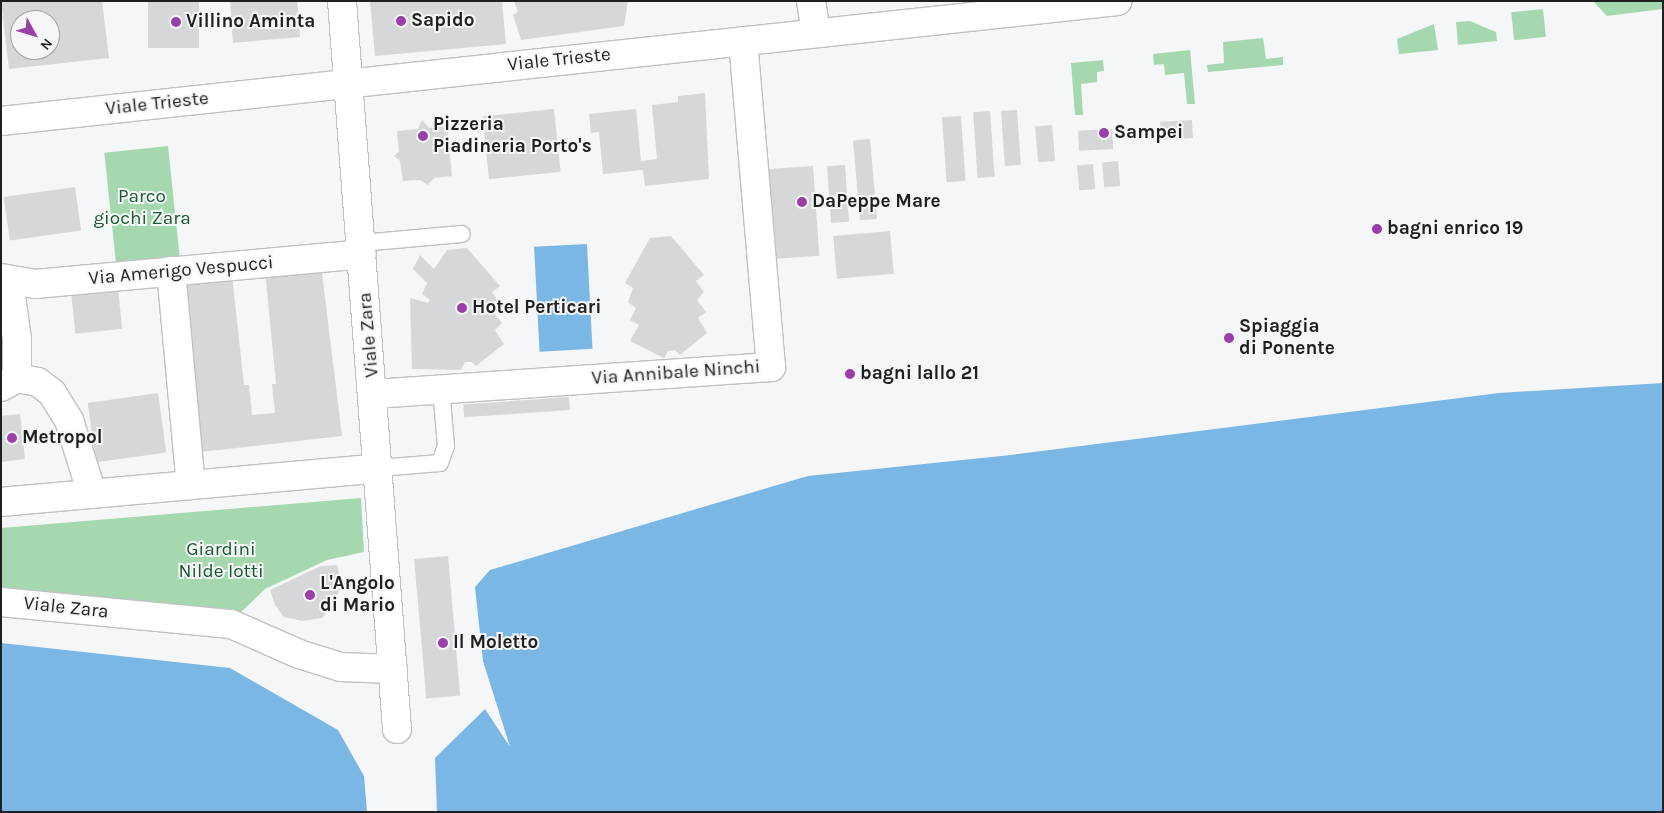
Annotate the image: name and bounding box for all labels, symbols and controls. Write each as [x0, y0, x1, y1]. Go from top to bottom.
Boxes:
north arrow [10, 10, 60, 60]
place label: Sapido [411, 10, 474, 32]
place label: Villino Aminta [186, 11, 315, 33]
marker: Sapido [395, 15, 407, 27]
marker: Villino Aminta [170, 16, 182, 28]
text: N [37, 35, 56, 53]
street label: Viale Trieste [506, 43, 612, 77]
street label: Viale Trieste [104, 87, 210, 121]
place label: Pizzeria Piadineria Porto's [433, 114, 592, 158]
place label: Sampei [1114, 122, 1183, 144]
marker: Sampei [1098, 127, 1110, 139]
marker: Pizzeria Piadineria Porto's [417, 130, 429, 142]
park label: Parco giochi Zara [93, 186, 191, 230]
place label: DaPeppe Mare [812, 191, 941, 213]
marker: DaPeppe Mare [796, 196, 808, 208]
place label: bagni enrico 19 [1387, 218, 1523, 240]
marker: bagni enrico 19 [1371, 223, 1383, 235]
street label: Via Amerigo Vespucci [88, 252, 274, 290]
street label: Viale Zara [354, 291, 384, 379]
place label: Hotel Perticari [472, 297, 601, 319]
marker: Hotel Perticari [456, 302, 468, 314]
place label: Spiaggia di Ponente [1239, 316, 1335, 360]
marker: Spiaggia di Ponente [1223, 332, 1235, 344]
street label: Via Annibale Ninchi [591, 356, 761, 390]
place label: bagni lallo 21 [860, 363, 979, 385]
marker: bagni lallo 21 [844, 368, 856, 380]
place label: Metropol [22, 427, 103, 449]
marker: Metropol [6, 432, 18, 444]
park label: Giardini Nilde Iotti [178, 539, 264, 583]
place label: L'Angolo di Mario [320, 573, 395, 617]
marker: L'Angolo di Mario [304, 589, 316, 601]
street label: Viale Zara [22, 592, 110, 624]
place label: Il Moletto [453, 632, 538, 654]
marker: Il Moletto [437, 637, 449, 649]

